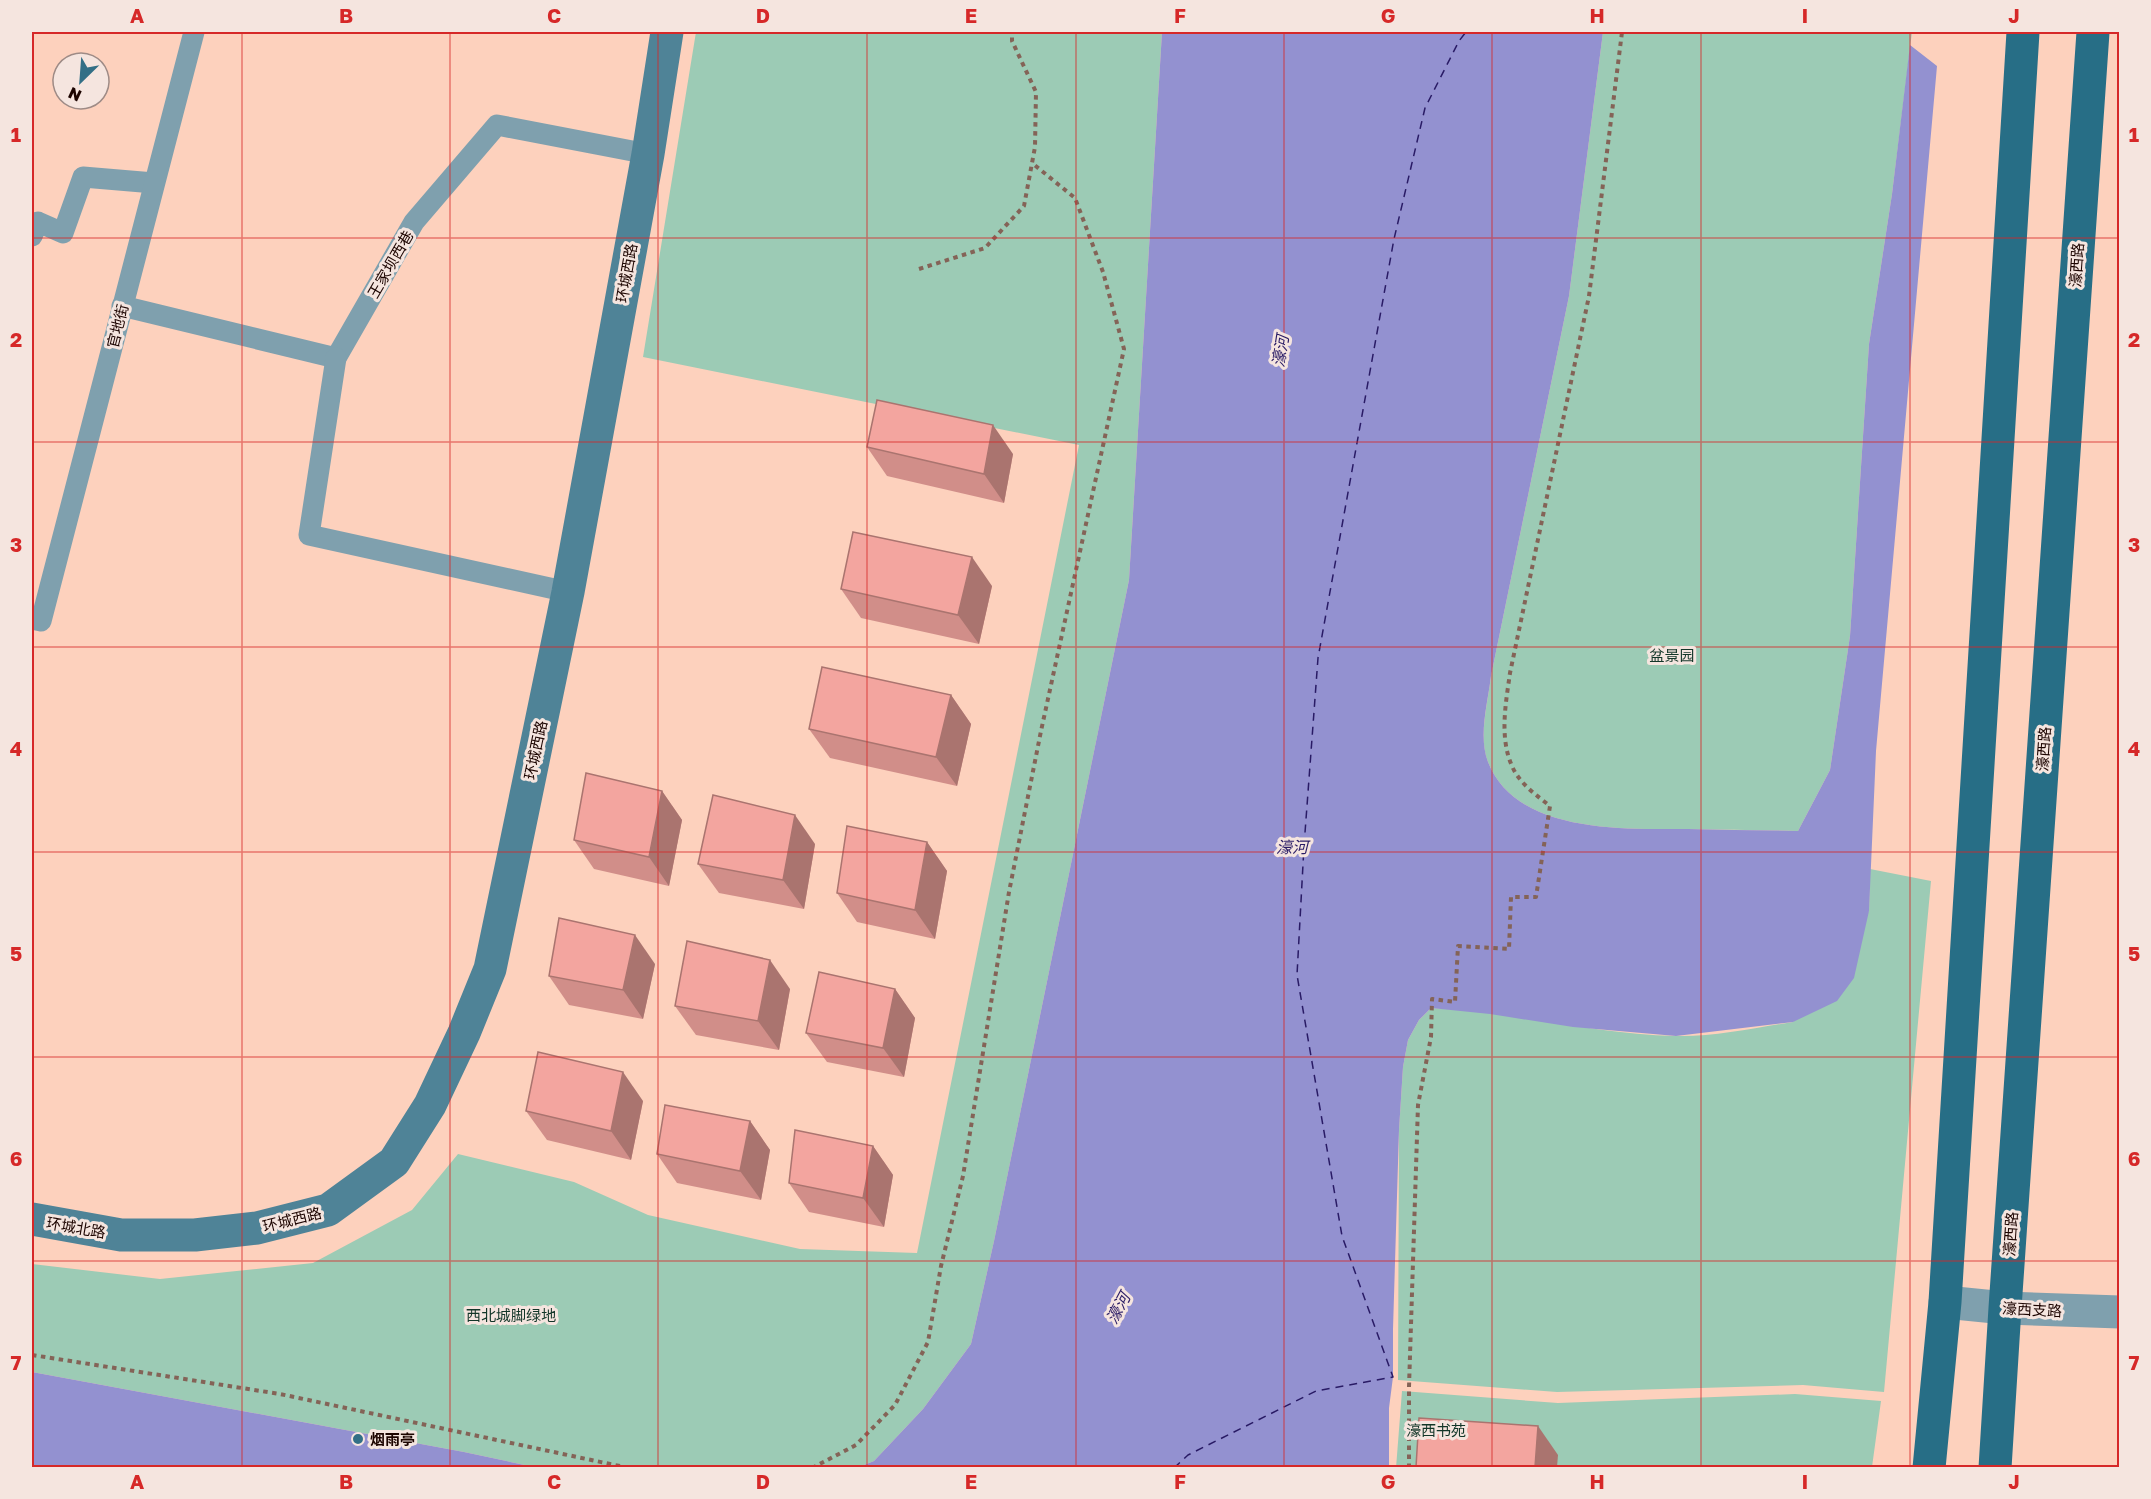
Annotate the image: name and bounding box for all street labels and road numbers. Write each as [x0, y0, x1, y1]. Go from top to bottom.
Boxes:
street label: 王家坝西巷 [363, 227, 417, 301]
street label: 环城西路 [612, 242, 640, 304]
street label: 濠西路 [2065, 242, 2087, 288]
street label: 官地街 [103, 302, 131, 350]
street label: 环城西路 [520, 719, 550, 781]
street label: 濠西路 [2032, 726, 2054, 772]
street label: 环城西路 [261, 1203, 323, 1235]
street label: 濠西路 [1999, 1211, 2021, 1257]
street label: 环城北路 [45, 1213, 107, 1241]
street label: 濠西支路 [2002, 1298, 2062, 1320]

